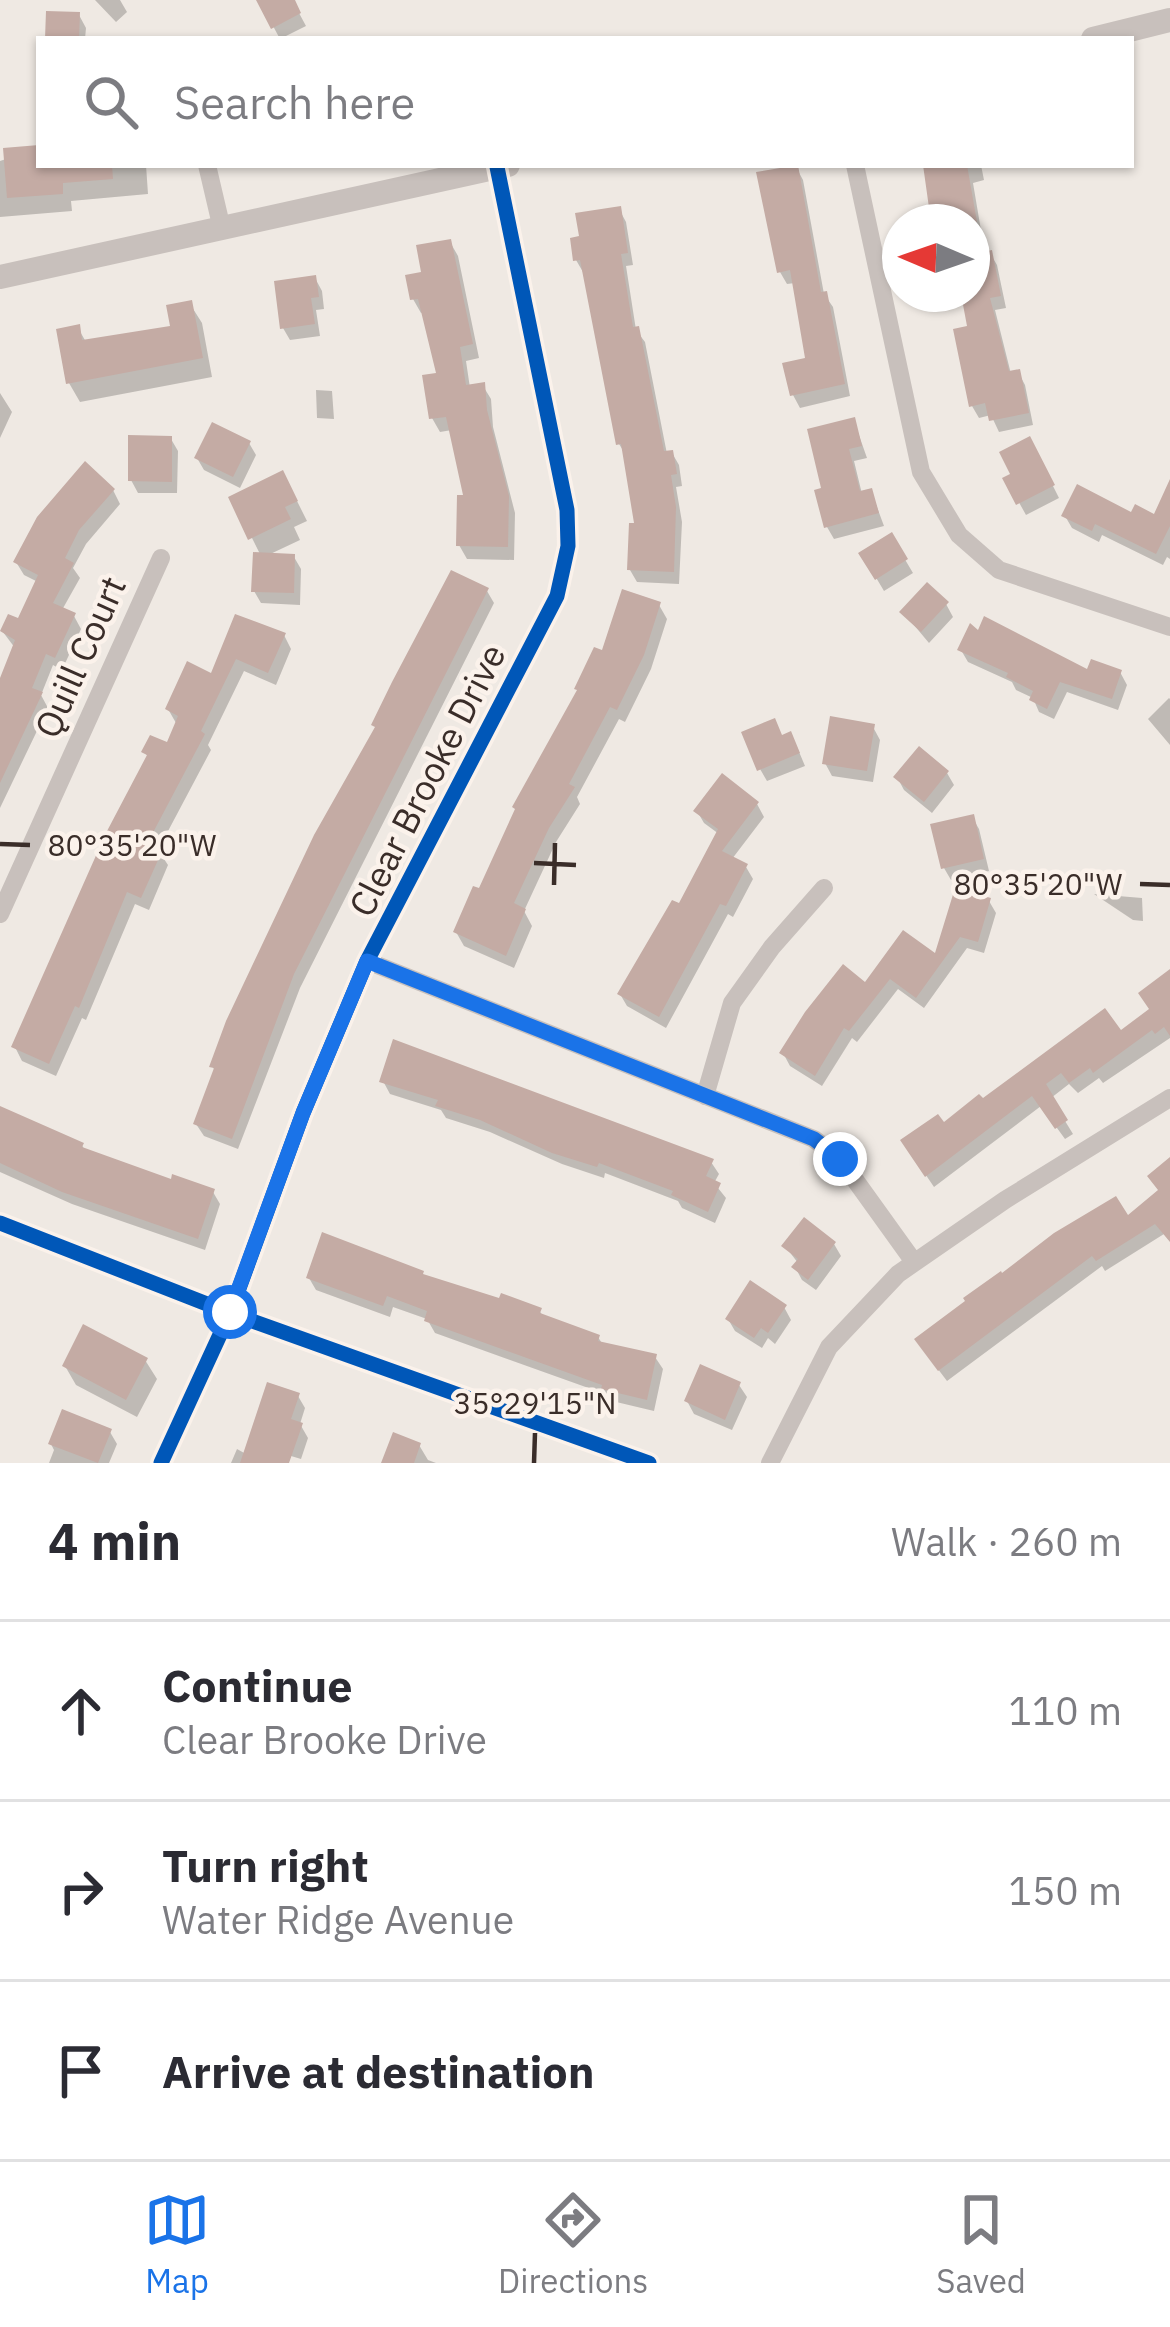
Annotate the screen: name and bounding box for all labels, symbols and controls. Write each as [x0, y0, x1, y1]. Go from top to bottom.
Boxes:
search box [36, 36, 1134, 168]
icon: search [78, 69, 144, 135]
text: Search here [174, 73, 415, 131]
north arrow [882, 204, 990, 312]
street label: Quill Court [23, 569, 136, 745]
street label: Clear Brooke Drive [338, 636, 516, 924]
text: 80°35'20"W [47, 825, 217, 864]
text: 80°35'20"W [953, 864, 1123, 903]
route end [813, 1132, 867, 1186]
route start [203, 1285, 257, 1339]
text: 35°29'15"N [453, 1383, 617, 1422]
text: 4 min [48, 1508, 181, 1574]
text: Walk · 260 m [891, 1516, 1122, 1567]
text: Continue [162, 1656, 353, 1714]
icon: ahead [48, 1678, 114, 1744]
text: 110 m [1009, 1685, 1122, 1736]
text: Clear Brooke Drive [162, 1714, 487, 1765]
text: Turn right [162, 1836, 369, 1894]
icon: right [48, 1858, 114, 1924]
text: 150 m [1009, 1865, 1122, 1916]
text: Water Ridge Avenue [162, 1894, 514, 1945]
icon: arrive [48, 2038, 114, 2104]
text: Arrive at destination [162, 2042, 595, 2100]
tab: Map [144, 2187, 210, 2302]
tab: Directions [498, 2187, 648, 2302]
tab: Saved [936, 2187, 1026, 2302]

